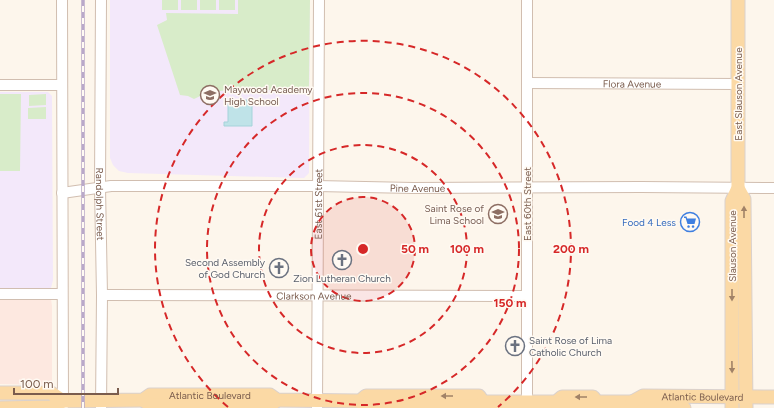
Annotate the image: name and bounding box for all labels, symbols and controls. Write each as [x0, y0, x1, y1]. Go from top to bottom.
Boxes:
street label: East Slauson Avenue [732, 47, 745, 141]
street label: Flora Avenue [603, 77, 662, 91]
place label: Maywood Academy High School [224, 83, 313, 108]
school or university icon: Maywood Academy High School [199, 84, 221, 106]
street label: East 60th Street [521, 167, 534, 241]
street label: Randolph Street [93, 168, 107, 241]
street label: East 61st Street [312, 168, 325, 239]
street label: Pine Avenue [390, 182, 446, 195]
place label: Saint Rose of Lima School [424, 202, 484, 227]
school or university icon: Saint Rose of Lima School [487, 203, 509, 225]
one-way arrow [741, 205, 747, 218]
street label: Slauson Avenue [726, 210, 739, 282]
supermarket icon: Food 4 Less [679, 211, 701, 233]
place label: Food 4 Less [622, 216, 676, 229]
centre of rings [356, 242, 370, 256]
text: 50 m [401, 242, 429, 256]
text: 100 m [450, 242, 484, 256]
text: 200 m [553, 242, 589, 256]
church icon: Zion Lutheran Church [331, 249, 353, 271]
place label: Second Assembly of God Church [185, 256, 266, 281]
church icon: Second Assembly of God Church [268, 257, 290, 279]
place label: Zion Lutheran Church [293, 272, 391, 285]
street label: Clarkson Avenue [276, 289, 352, 303]
one-way arrow [729, 289, 735, 302]
text: 150 m [493, 296, 527, 310]
place label: Saint Rose of Lima Catholic Church [529, 334, 612, 359]
church icon: Saint Rose of Lima Catholic Church [504, 335, 526, 357]
one-way arrow [729, 361, 735, 374]
scale bar [14, 370, 118, 396]
text: 100 m [20, 377, 54, 391]
street label: Atlantic Boulevard [169, 389, 251, 402]
street label: Atlantic Boulevard [661, 390, 744, 404]
one-way arrow [440, 393, 453, 399]
one-way arrow [574, 394, 587, 400]

